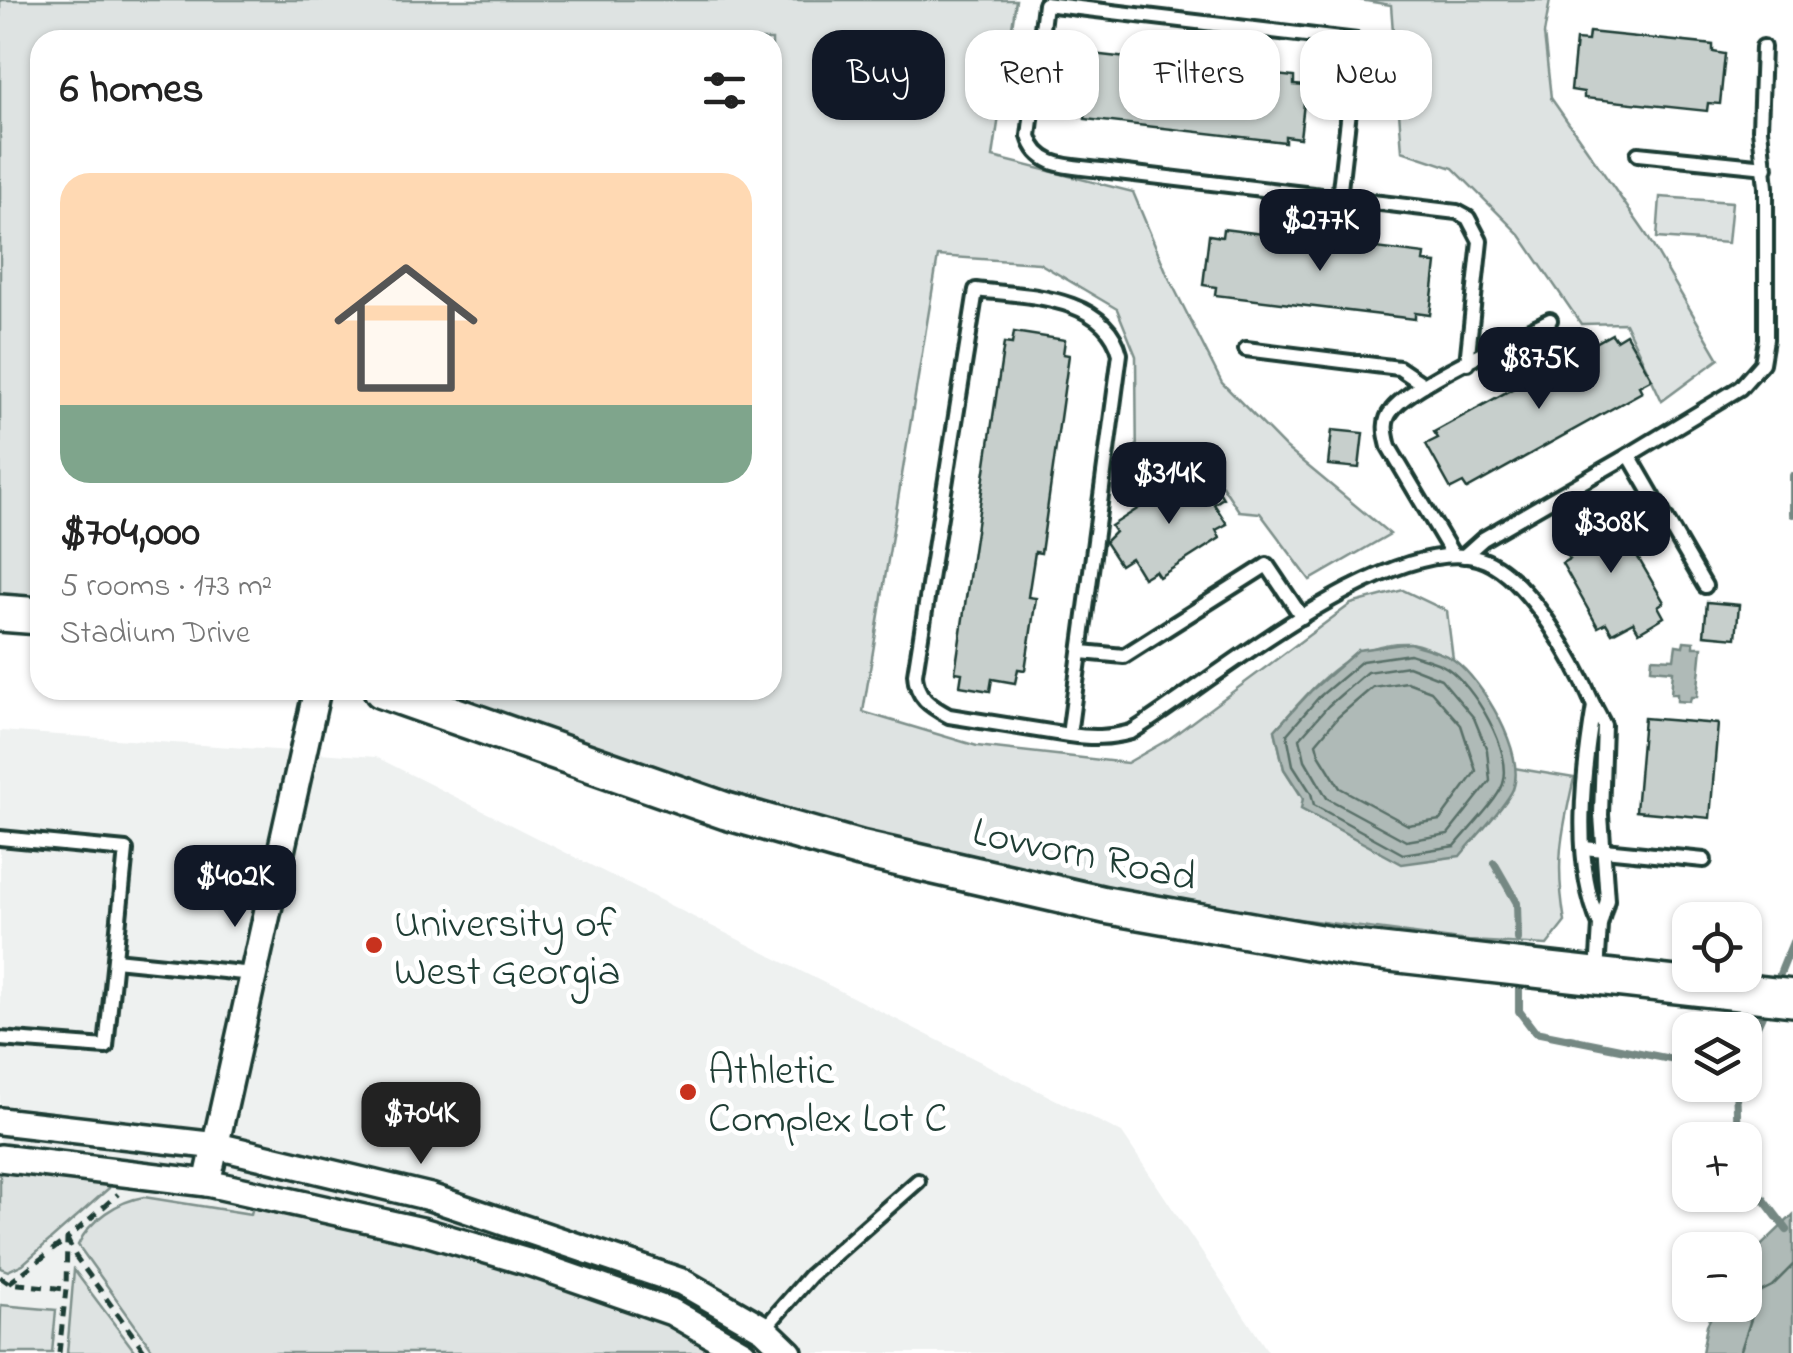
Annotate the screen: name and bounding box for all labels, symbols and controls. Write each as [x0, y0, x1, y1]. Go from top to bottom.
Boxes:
chip: Buy [812, 30, 945, 120]
chip: Rent [965, 30, 1099, 120]
chip: Filters [1119, 30, 1280, 120]
chip: New [1300, 30, 1432, 120]
text: 6 homes [60, 60, 204, 121]
icon: filters [697, 63, 752, 118]
pin: $277K [1250, 189, 1390, 274]
text: $277K [1281, 198, 1359, 245]
icon: home [316, 238, 496, 418]
pin: $875K [1469, 327, 1609, 412]
text: $875K [1500, 336, 1578, 383]
pin: $314K [1099, 442, 1239, 527]
text: $314K [1133, 451, 1205, 498]
pin: $308K [1541, 491, 1681, 576]
text: $308K [1574, 500, 1648, 547]
text: $704,000 [60, 503, 200, 564]
text: 5 rooms · 173 m² [60, 564, 272, 611]
text: Stadium Drive [60, 611, 250, 658]
street label: Lovvorn Road [967, 803, 1202, 910]
pin: $402K [165, 845, 305, 930]
text: $402K [196, 854, 274, 901]
place label: University of West Georgia [394, 895, 621, 1004]
map controls [1672, 902, 1762, 1322]
button: locate [1672, 902, 1762, 992]
marker: University of West Georgia [363, 934, 385, 956]
button: layers [1672, 1012, 1762, 1102]
place label: Athletic Complex Lot C [708, 1042, 947, 1151]
marker: Athletic Complex Lot C [677, 1081, 699, 1103]
pin: $704K [351, 1082, 491, 1167]
text: $704K [383, 1091, 459, 1138]
button: + [1672, 1122, 1762, 1212]
button: − [1672, 1232, 1762, 1322]

